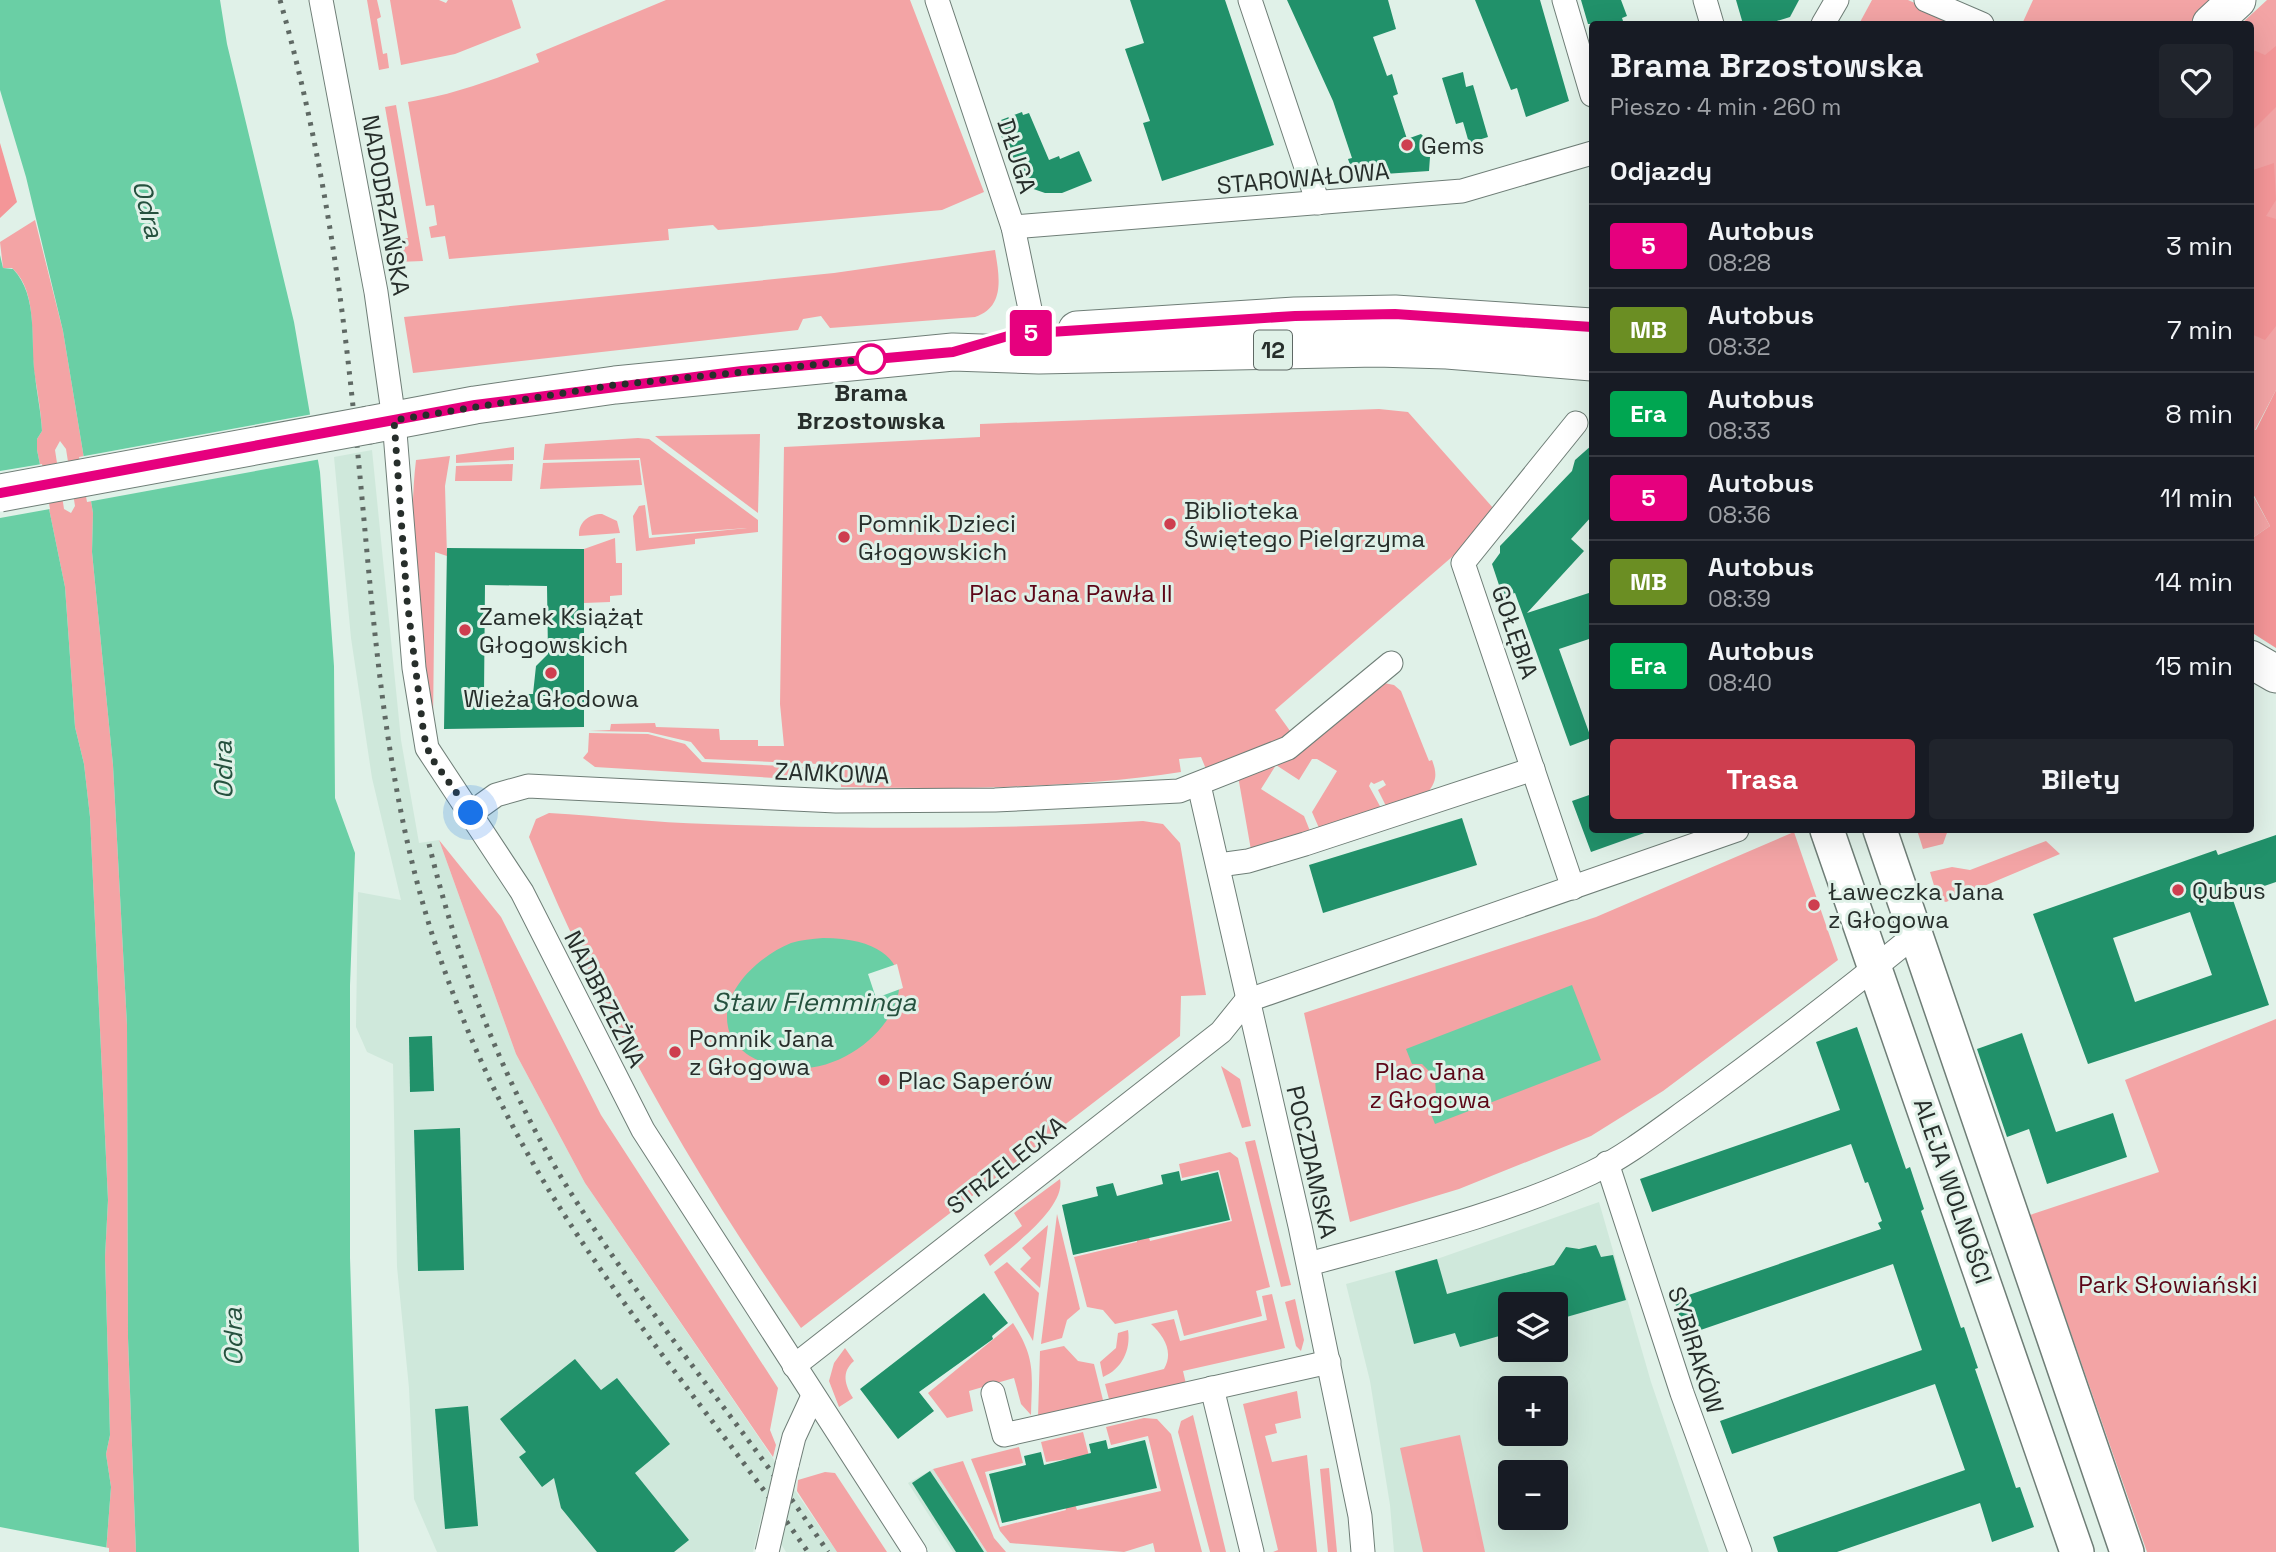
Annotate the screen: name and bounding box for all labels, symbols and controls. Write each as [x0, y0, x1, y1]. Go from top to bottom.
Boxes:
button: heart [2159, 44, 2233, 118]
text: Brama Brzostowska [1610, 45, 1923, 87]
text: Pieszo · 4 min · 260 m [1610, 92, 1841, 122]
street label: NADODRZAŃSKA [355, 112, 417, 298]
street label: DŁUGA [990, 115, 1044, 197]
place label: Gems [1421, 130, 1484, 161]
marker: Gems [1399, 137, 1415, 153]
text: Odjazdy [1610, 154, 1712, 188]
street label: STAROWAŁOWA [1215, 155, 1391, 201]
water label: Odra [124, 177, 172, 242]
text: Autobus [1708, 214, 1814, 248]
text: 3 min [2166, 229, 2233, 263]
text: 5 [1641, 230, 1656, 261]
text: 08:28 [1708, 248, 1771, 278]
text: Autobus [1708, 298, 1814, 332]
line badge: 5 [1008, 310, 1054, 356]
text: 7 min [2167, 313, 2233, 347]
text: MB [1630, 314, 1667, 345]
text: 5 [1024, 317, 1038, 348]
road number: 12 [1254, 330, 1292, 370]
text: 08:32 [1708, 332, 1771, 362]
marker: Brama Brzostowska [856, 344, 886, 374]
place label: Brama Brzostowska [797, 377, 945, 436]
text: Autobus [1708, 382, 1814, 416]
text: 8 min [2165, 397, 2233, 431]
text: Era [1630, 398, 1667, 429]
text: 08:33 [1708, 416, 1771, 446]
text: Autobus [1708, 466, 1814, 500]
text: 11 min [2160, 481, 2233, 515]
text: 5 [1641, 482, 1656, 513]
place label: Biblioteka Świętego Pielgrzyma [1184, 495, 1425, 554]
text: 08:36 [1708, 500, 1771, 530]
place label: Pomnik Dzieci Głogowskich [858, 508, 1016, 567]
marker: Biblioteka Świętego Pielgrzyma [1162, 516, 1178, 532]
marker: Pomnik Dzieci Głogowskich [836, 529, 852, 545]
text: Autobus [1708, 550, 1814, 584]
text: 14 min [2155, 565, 2233, 599]
text: MB [1630, 566, 1667, 597]
park label: Plac Jana Pawła II [969, 578, 1173, 609]
street label: GOŁĘBIA [1485, 581, 1545, 683]
text: 08:39 [1708, 584, 1771, 614]
place label: Zamek Książąt Głogowskich [479, 601, 644, 660]
marker: Zamek Książąt Głogowskich [457, 622, 473, 638]
text: Autobus [1708, 634, 1814, 668]
text: 15 min [2155, 649, 2233, 683]
text: Era [1630, 650, 1667, 681]
marker: Wieża Głodowa [543, 665, 559, 681]
text: 08:40 [1708, 668, 1772, 698]
place label: Wieża Głodowa [463, 683, 639, 714]
water label: Odra [205, 739, 241, 800]
button: Trasa [1610, 739, 1915, 819]
button: Bilety [1929, 739, 2233, 819]
street label: ZAMKOWA [774, 756, 890, 790]
your location [453, 795, 488, 830]
place label: Qubus [2192, 875, 2266, 906]
place label: Ławeczka Jana z Głogowa [1828, 876, 2004, 935]
marker: Qubus [2170, 882, 2186, 898]
marker: Ławeczka Jana z Głogowa [1806, 897, 1822, 913]
street label: NADBRZEŻNA [557, 925, 653, 1073]
water label: Staw Flemminga [712, 985, 917, 1019]
place label: Pomnik Jana z Głogowa [689, 1023, 834, 1082]
marker: Pomnik Jana z Głogowa [667, 1044, 683, 1060]
park label: Plac Jana z Głogowa [1369, 1056, 1491, 1115]
place label: Plac Saperów [898, 1065, 1053, 1096]
marker: Plac Saperów [876, 1072, 892, 1088]
street label: POCZDAMSKA [1279, 1083, 1345, 1241]
street label: ALEJA WOLNOŚCI [1907, 1094, 1999, 1288]
street label: STRZELECKA [940, 1109, 1072, 1221]
park label: Park Słowiański [2078, 1269, 2258, 1300]
street label: SYBIRAKÓW [1661, 1283, 1731, 1417]
map controls [1498, 1292, 1568, 1530]
button: layers [1498, 1292, 1568, 1362]
water label: Odra [215, 1306, 251, 1367]
button: + [1498, 1376, 1568, 1446]
button: − [1498, 1460, 1568, 1530]

